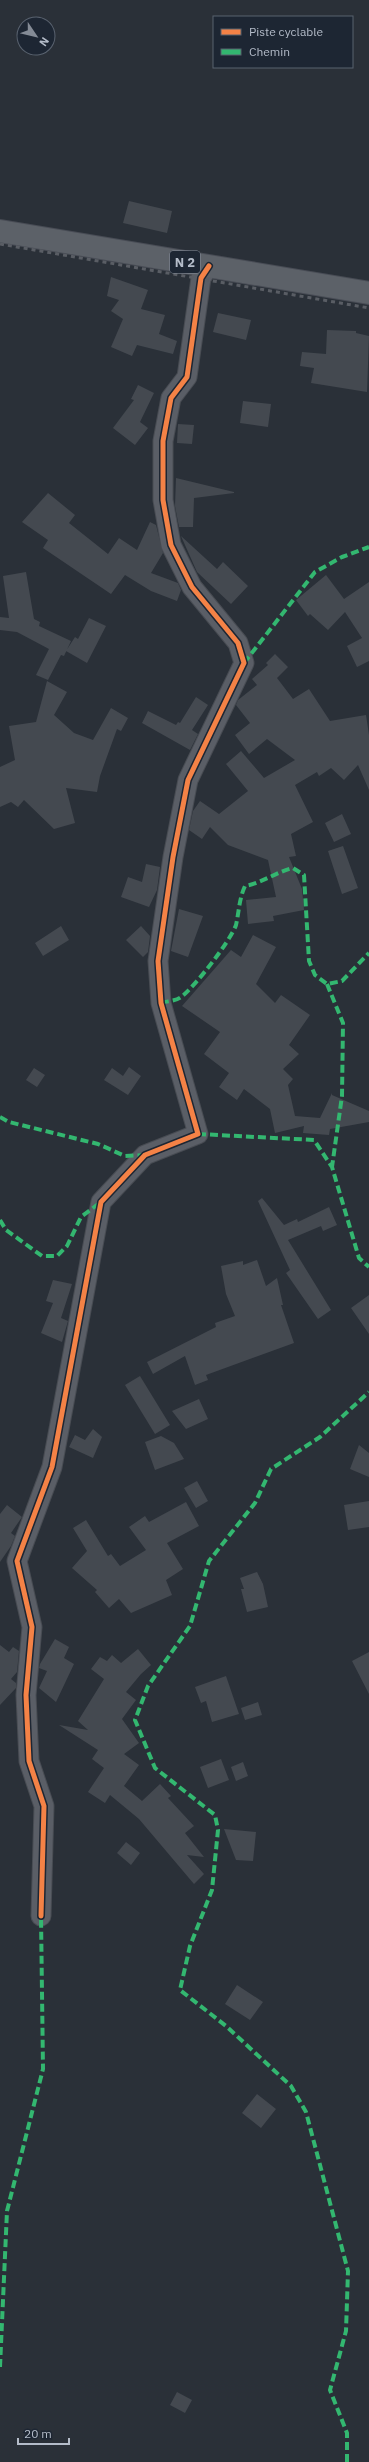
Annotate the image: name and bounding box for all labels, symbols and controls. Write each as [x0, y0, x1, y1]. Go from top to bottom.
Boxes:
north arrow [16, 16, 56, 56]
legend [213, 16, 353, 68]
text: Piste cyclable [249, 24, 324, 39]
text: N [36, 34, 52, 49]
text: Chemin [249, 44, 290, 59]
road number: N 2 [170, 251, 200, 273]
scale bar [18, 2420, 69, 2446]
text: 20 m [24, 2426, 52, 2441]

